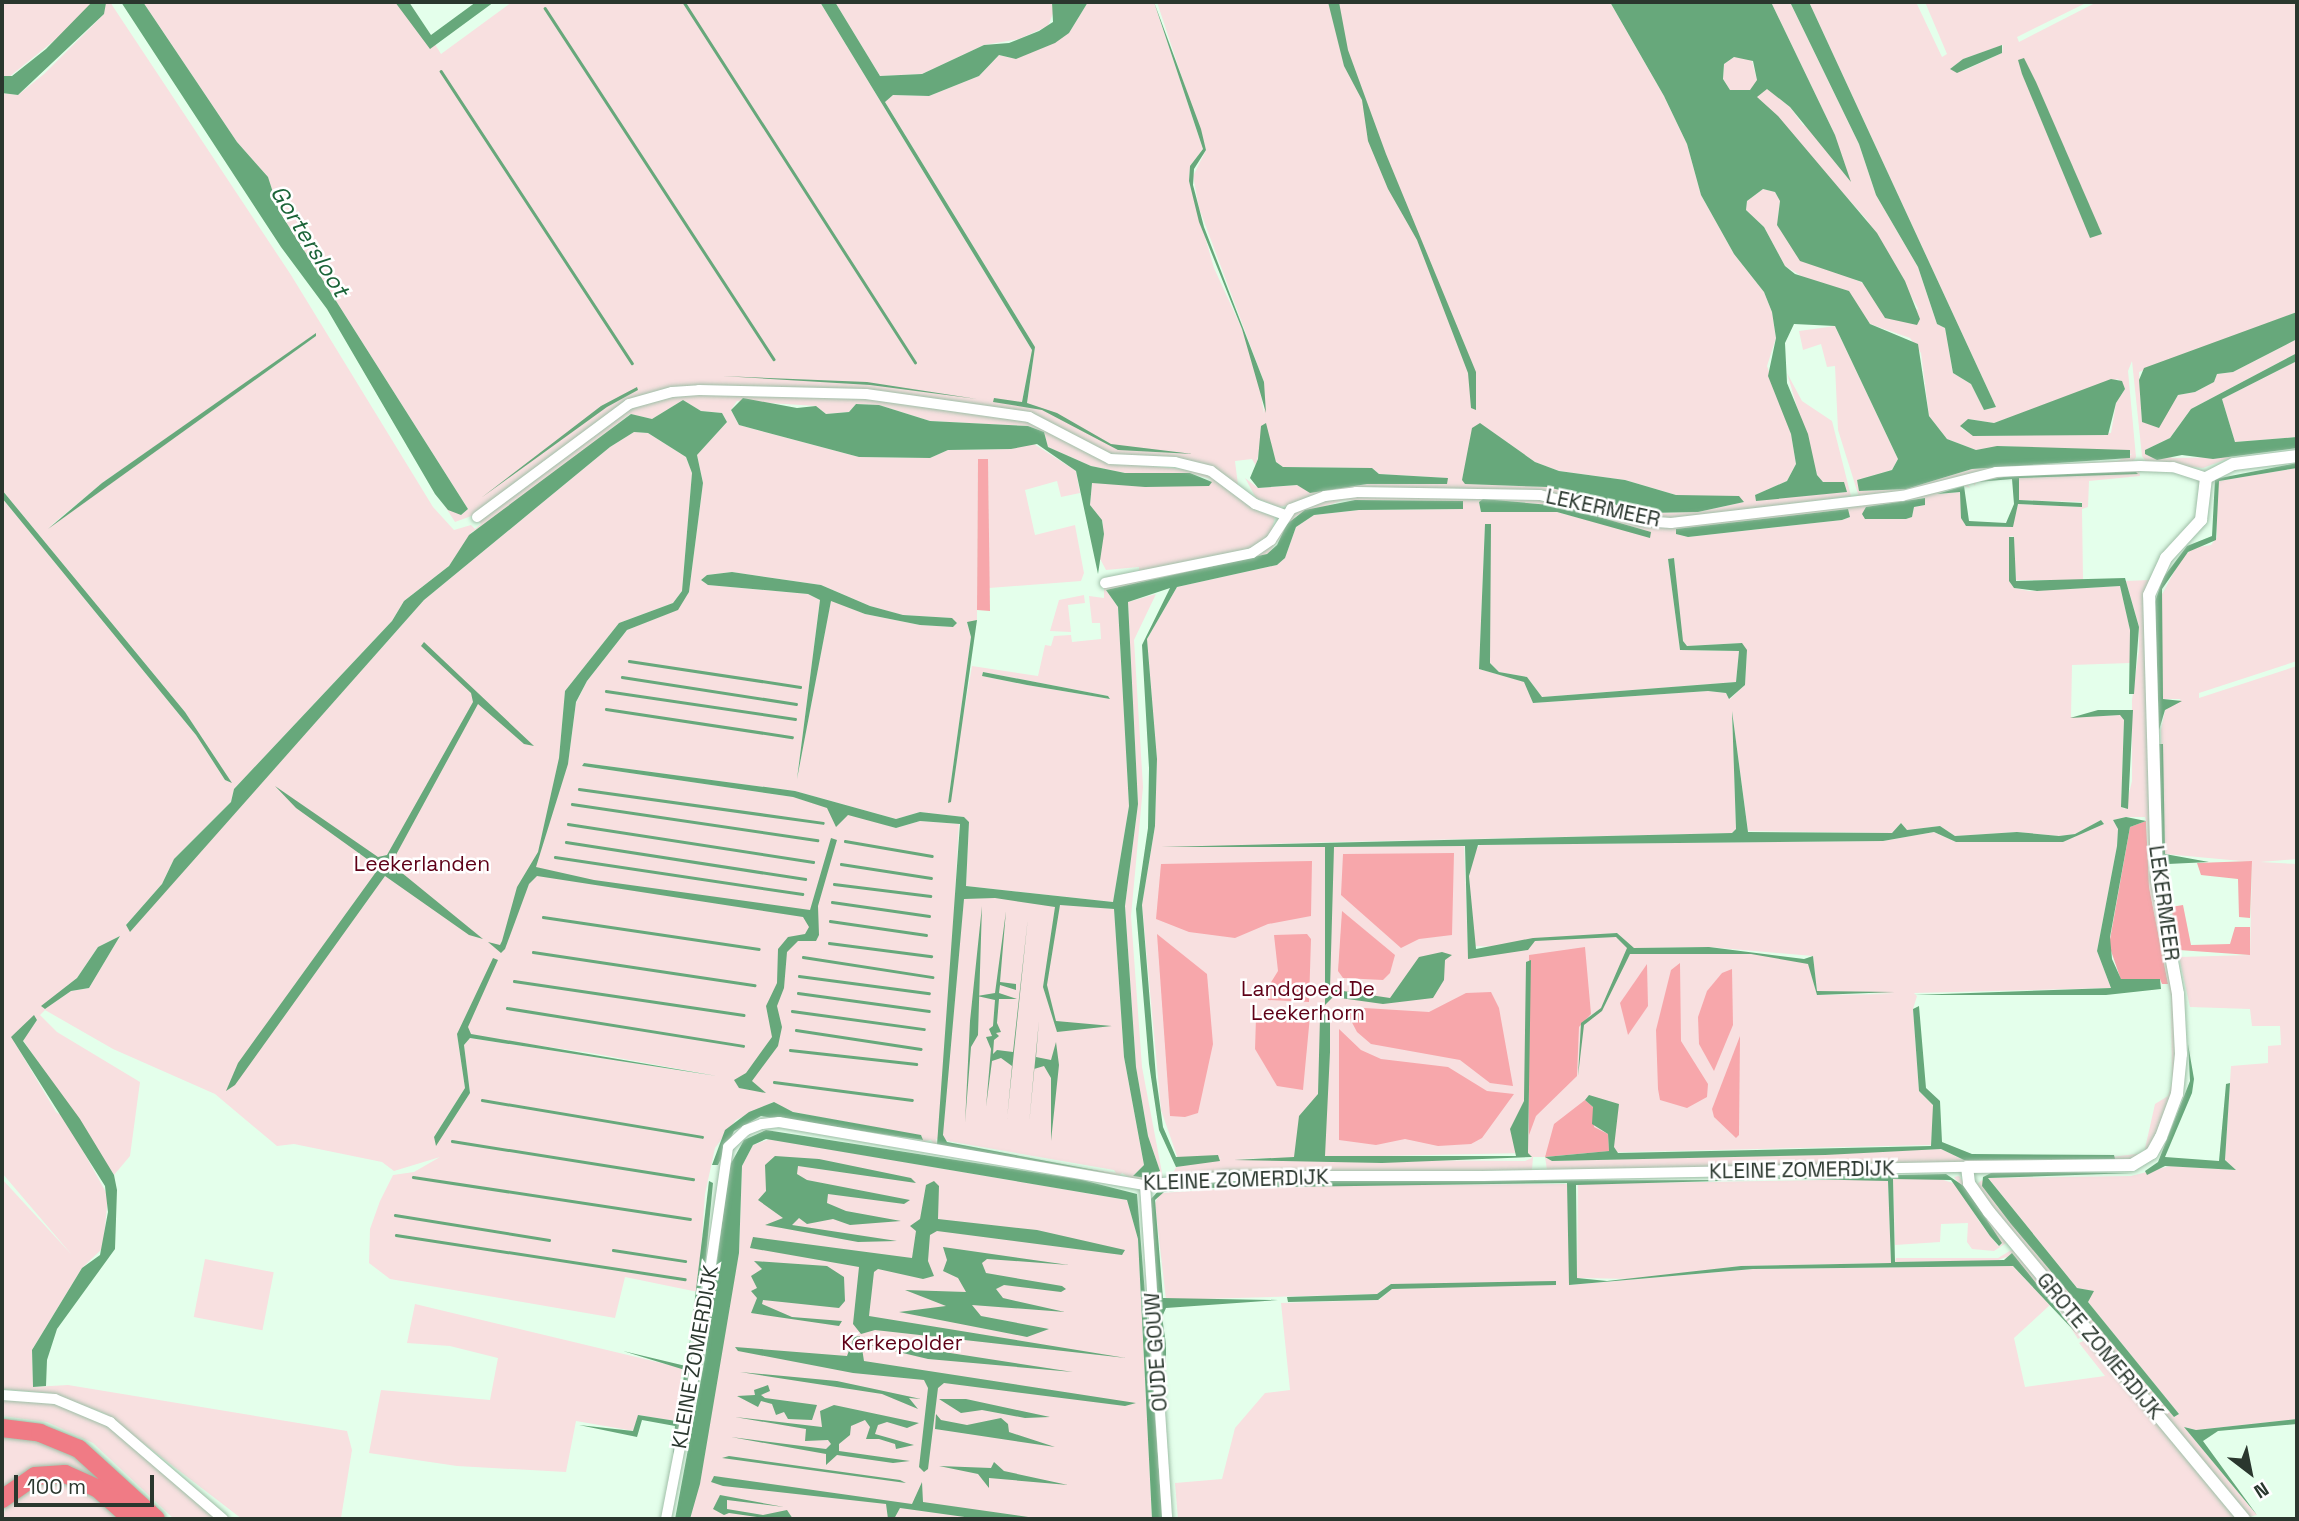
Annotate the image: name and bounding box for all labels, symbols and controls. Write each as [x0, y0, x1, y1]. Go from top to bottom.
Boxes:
water label: Gortersloot [265, 180, 355, 302]
street label: LEKERMEER [1544, 484, 1662, 532]
street label: LEKERMEER [2143, 844, 2185, 962]
park label: Leekerlanden [354, 851, 490, 877]
park label: Landgoed De Leekerhorn [1241, 976, 1375, 1026]
street label: KLEINE ZOMERDIJK [1709, 1156, 1895, 1184]
street label: KLEINE ZOMERDIJK [1143, 1164, 1329, 1196]
street label: KLEINE ZOMERDIJK [666, 1263, 724, 1451]
street label: GROTE ZOMERDIJK [2031, 1268, 2169, 1424]
street label: OUDE GOUW [1139, 1292, 1173, 1412]
park label: Kerkepolder [841, 1330, 963, 1356]
north arrow [2215, 1437, 2285, 1507]
scale bar [18, 1462, 158, 1506]
text: 100 m [27, 1473, 86, 1500]
text: N [2249, 1476, 2273, 1504]

